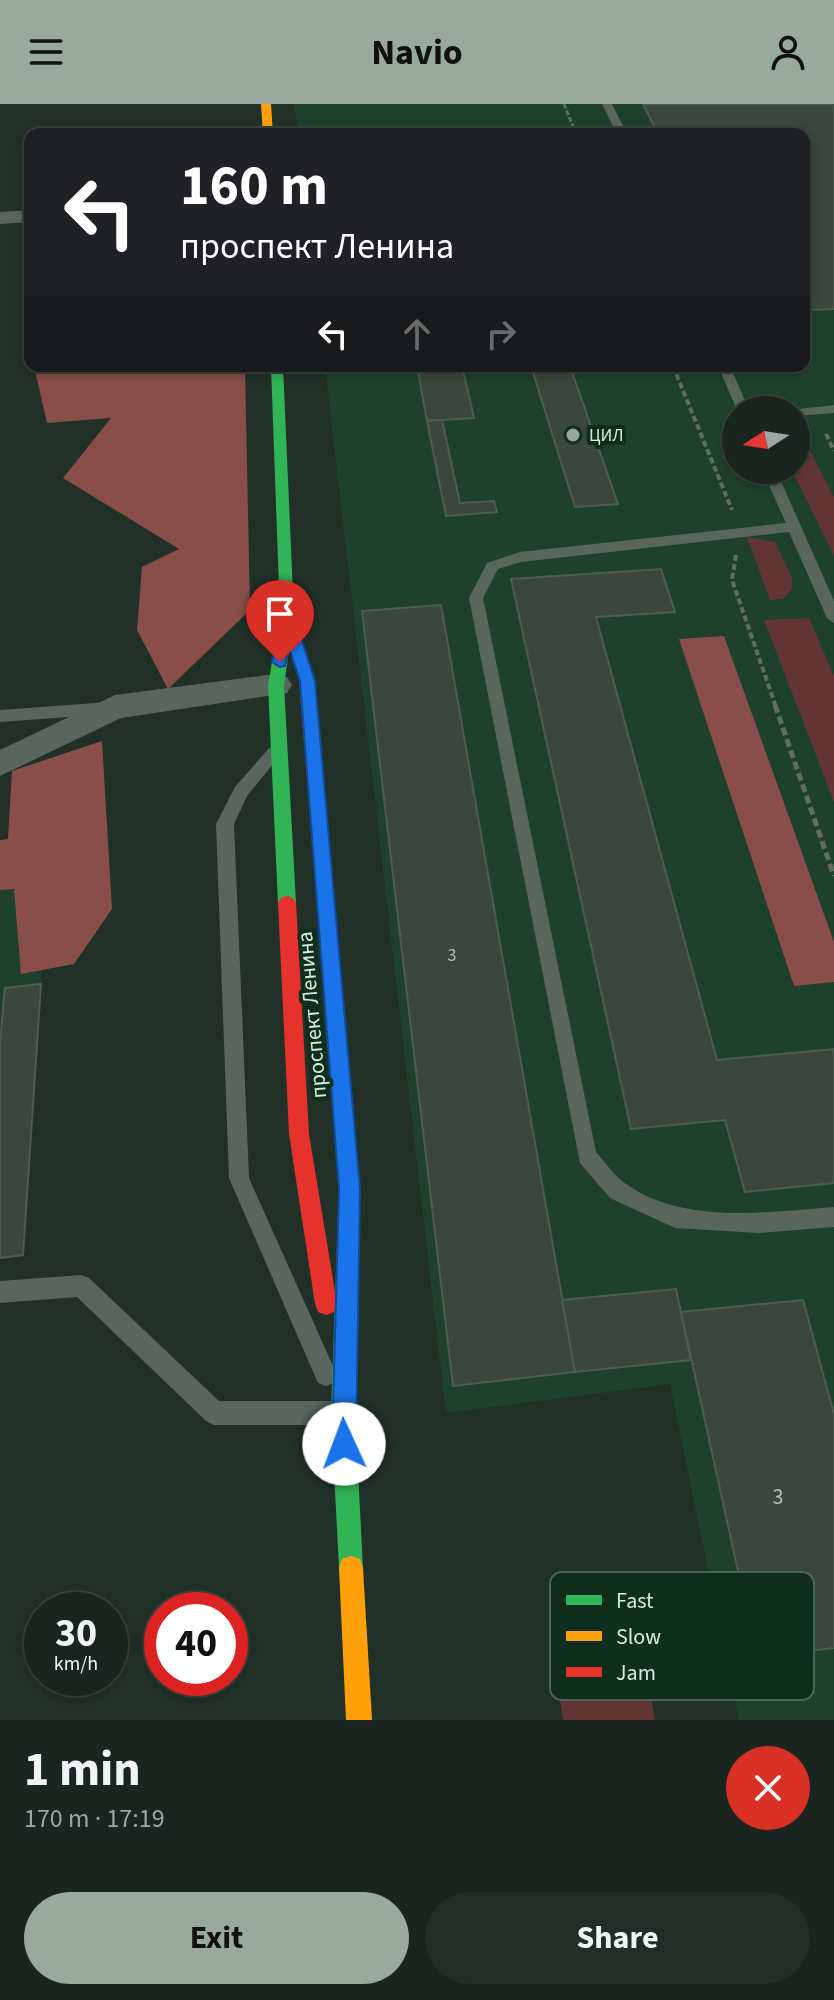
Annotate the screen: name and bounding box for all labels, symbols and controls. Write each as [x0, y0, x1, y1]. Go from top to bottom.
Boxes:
text: Navio [371, 27, 463, 78]
icon: menu [24, 30, 68, 74]
icon: person [766, 30, 810, 74]
text: 160 m [180, 147, 328, 226]
icon: left [48, 160, 152, 264]
text: проспект Ленина [180, 221, 454, 272]
icon: left [311, 312, 355, 356]
icon: ahead [395, 312, 439, 356]
icon: right [479, 312, 523, 356]
north arrow [722, 396, 810, 484]
map controls [722, 396, 810, 484]
place label: ЦИЛ [589, 423, 624, 448]
marker: ЦИЛ [564, 426, 582, 444]
pin [246, 580, 314, 662]
icon: arrive [258, 592, 302, 636]
street label: проспект Ленина [289, 930, 335, 1100]
house number: 3 [448, 943, 457, 968]
position arrow [302, 1402, 386, 1486]
house number: 3 [773, 1481, 783, 1513]
legend [550, 1572, 814, 1700]
text: Fast [616, 1585, 654, 1617]
speed limit sign: 40 [144, 1592, 248, 1696]
text: 30 [55, 1605, 97, 1662]
text: Slow [616, 1621, 661, 1653]
text: km/h [54, 1650, 98, 1678]
text: Jam [616, 1657, 656, 1689]
text: 1 min [24, 1736, 141, 1804]
button: close [726, 1746, 810, 1830]
text: 170 m · 17:19 [24, 1800, 165, 1837]
button: Exit [24, 1892, 409, 1984]
button: Share [425, 1892, 810, 1984]

